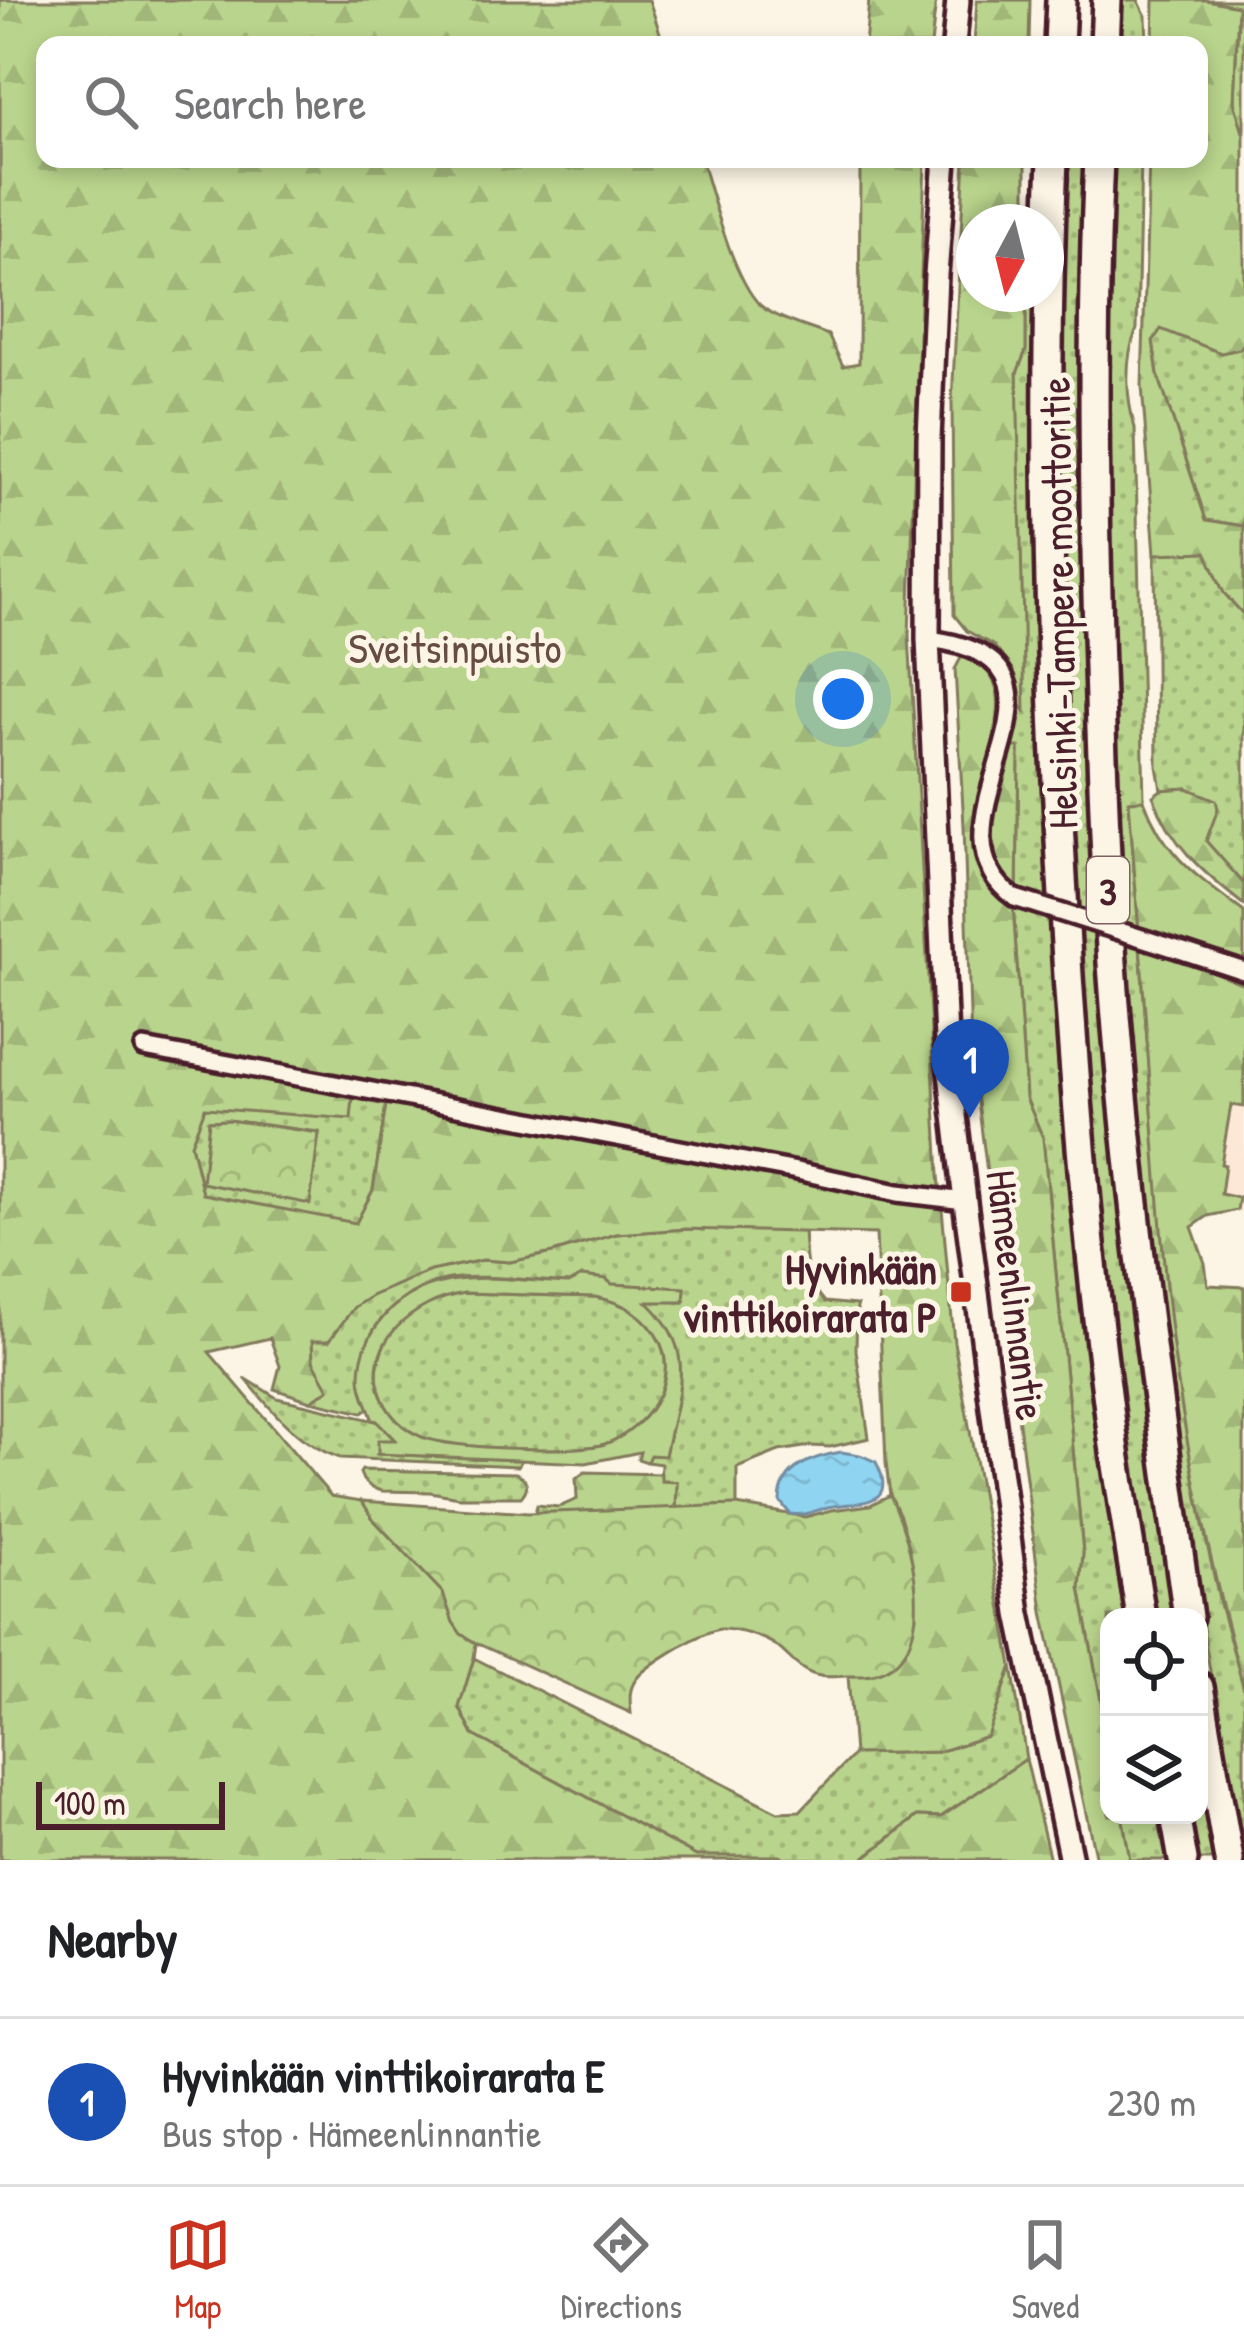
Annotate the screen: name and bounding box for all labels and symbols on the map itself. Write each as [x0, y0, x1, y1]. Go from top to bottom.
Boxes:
north arrow [956, 204, 1064, 312]
street label: Helsinki-Tampere moottoritie [1026, 376, 1090, 830]
park label: Sveitsinpuisto [349, 619, 561, 676]
your location [813, 669, 873, 729]
road number: 3 [1087, 857, 1129, 923]
pin: 1 [931, 1019, 1009, 1118]
street label: Hämeenlinnantie [973, 1167, 1061, 1423]
place label: Hyvinkään vinttikoirarata P [684, 1240, 937, 1345]
marker: Hyvinkään vinttikoirarata P [948, 1279, 974, 1305]
scale bar [36, 1776, 225, 1829]

